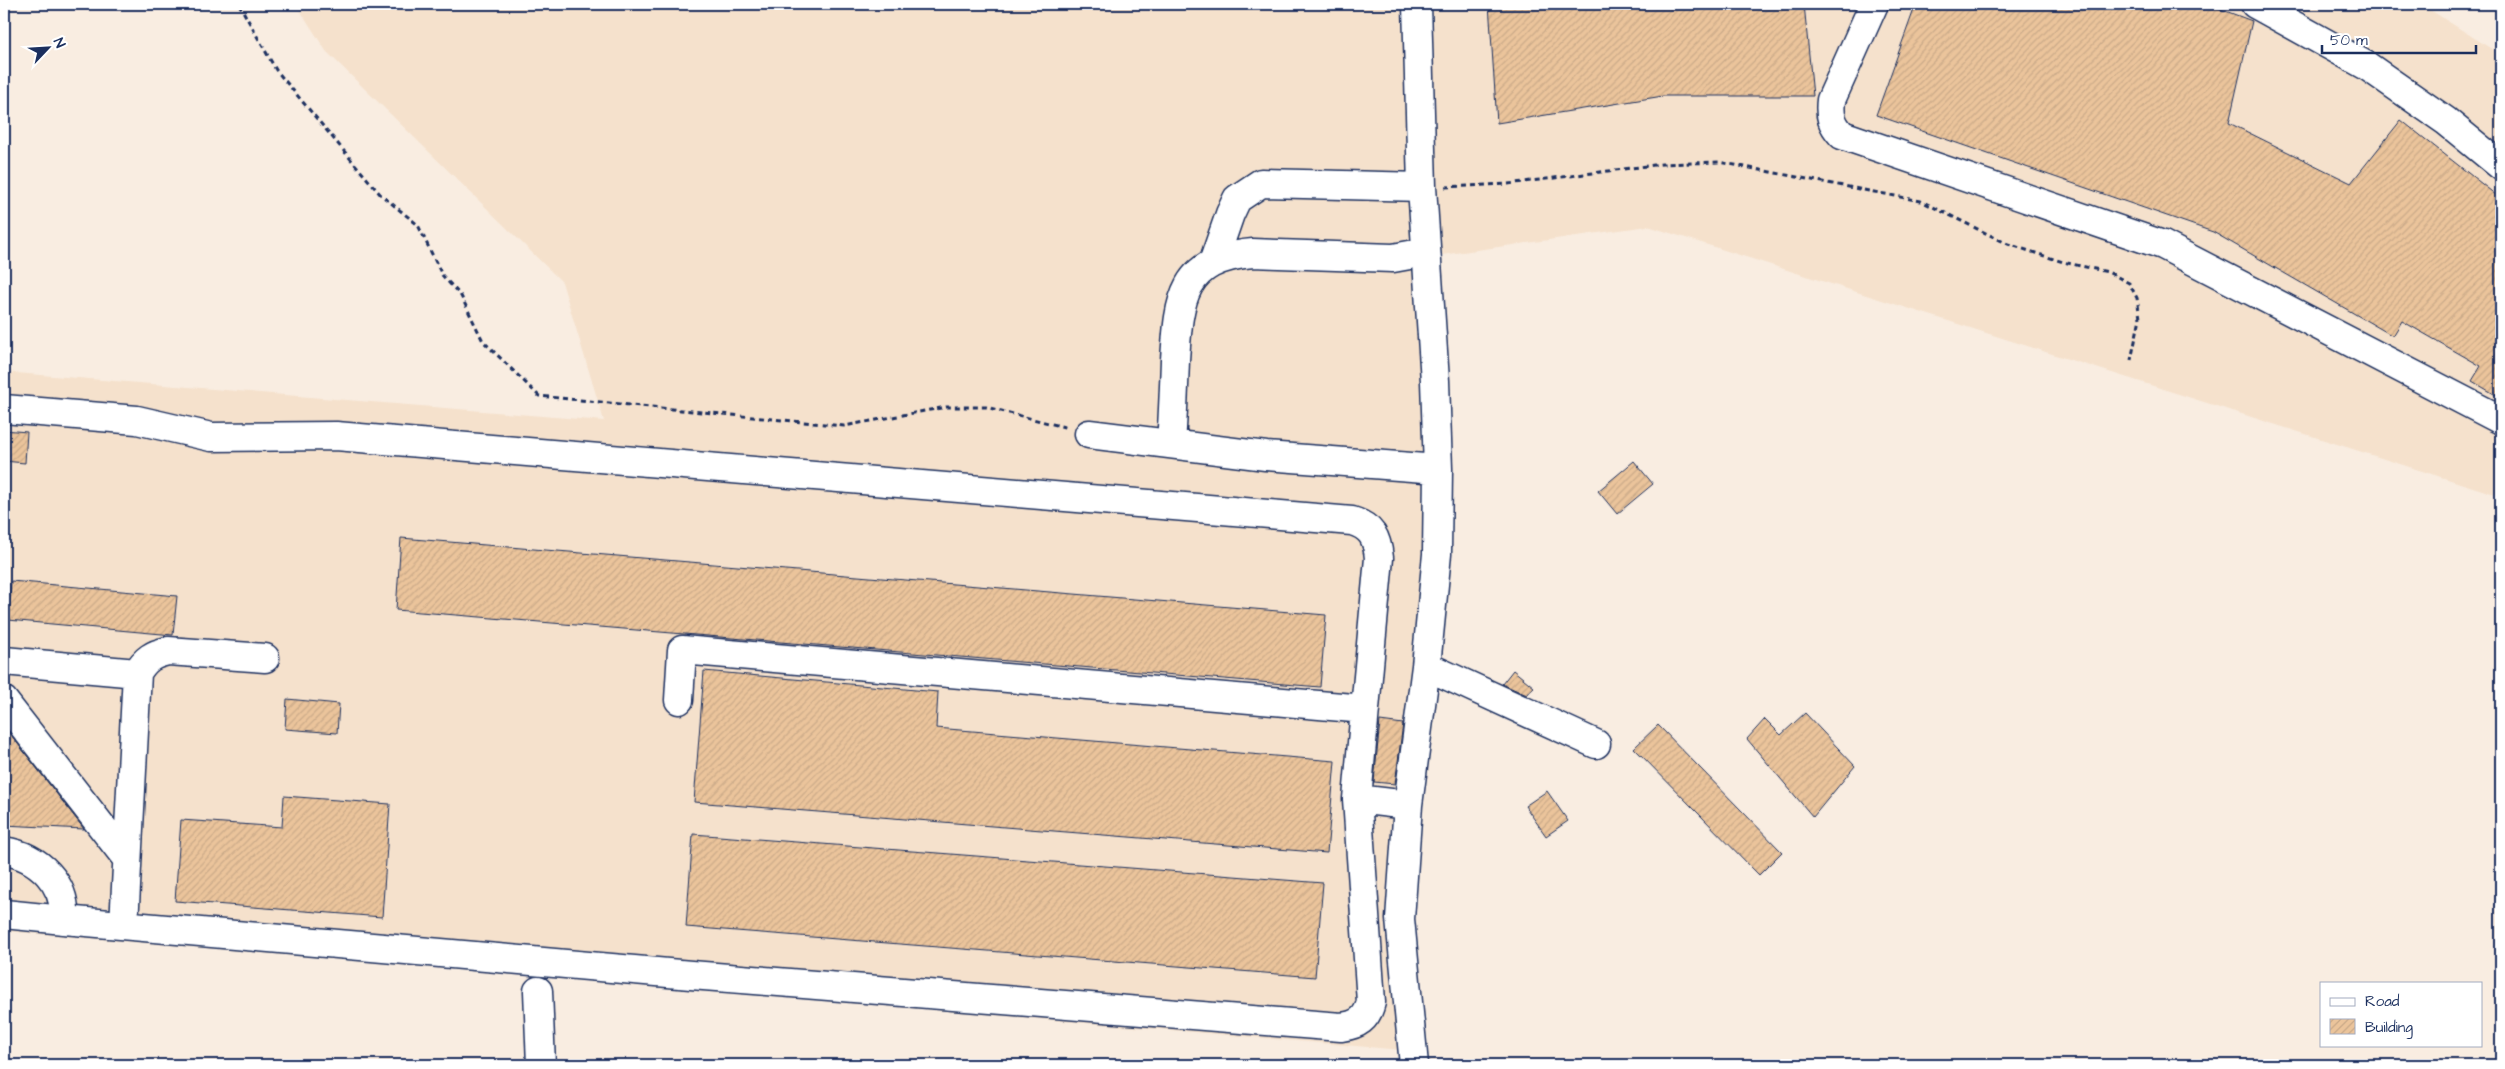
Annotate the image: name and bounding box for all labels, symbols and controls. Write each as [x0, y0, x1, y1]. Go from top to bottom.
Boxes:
north arrow [22, 22, 72, 72]
scale bar [2322, 22, 2476, 54]
text: 50 m [2330, 30, 2368, 51]
text: N [48, 35, 70, 51]
legend [2320, 982, 2482, 1046]
text: Road [2365, 991, 2400, 1012]
text: Building [2365, 1017, 2413, 1039]

